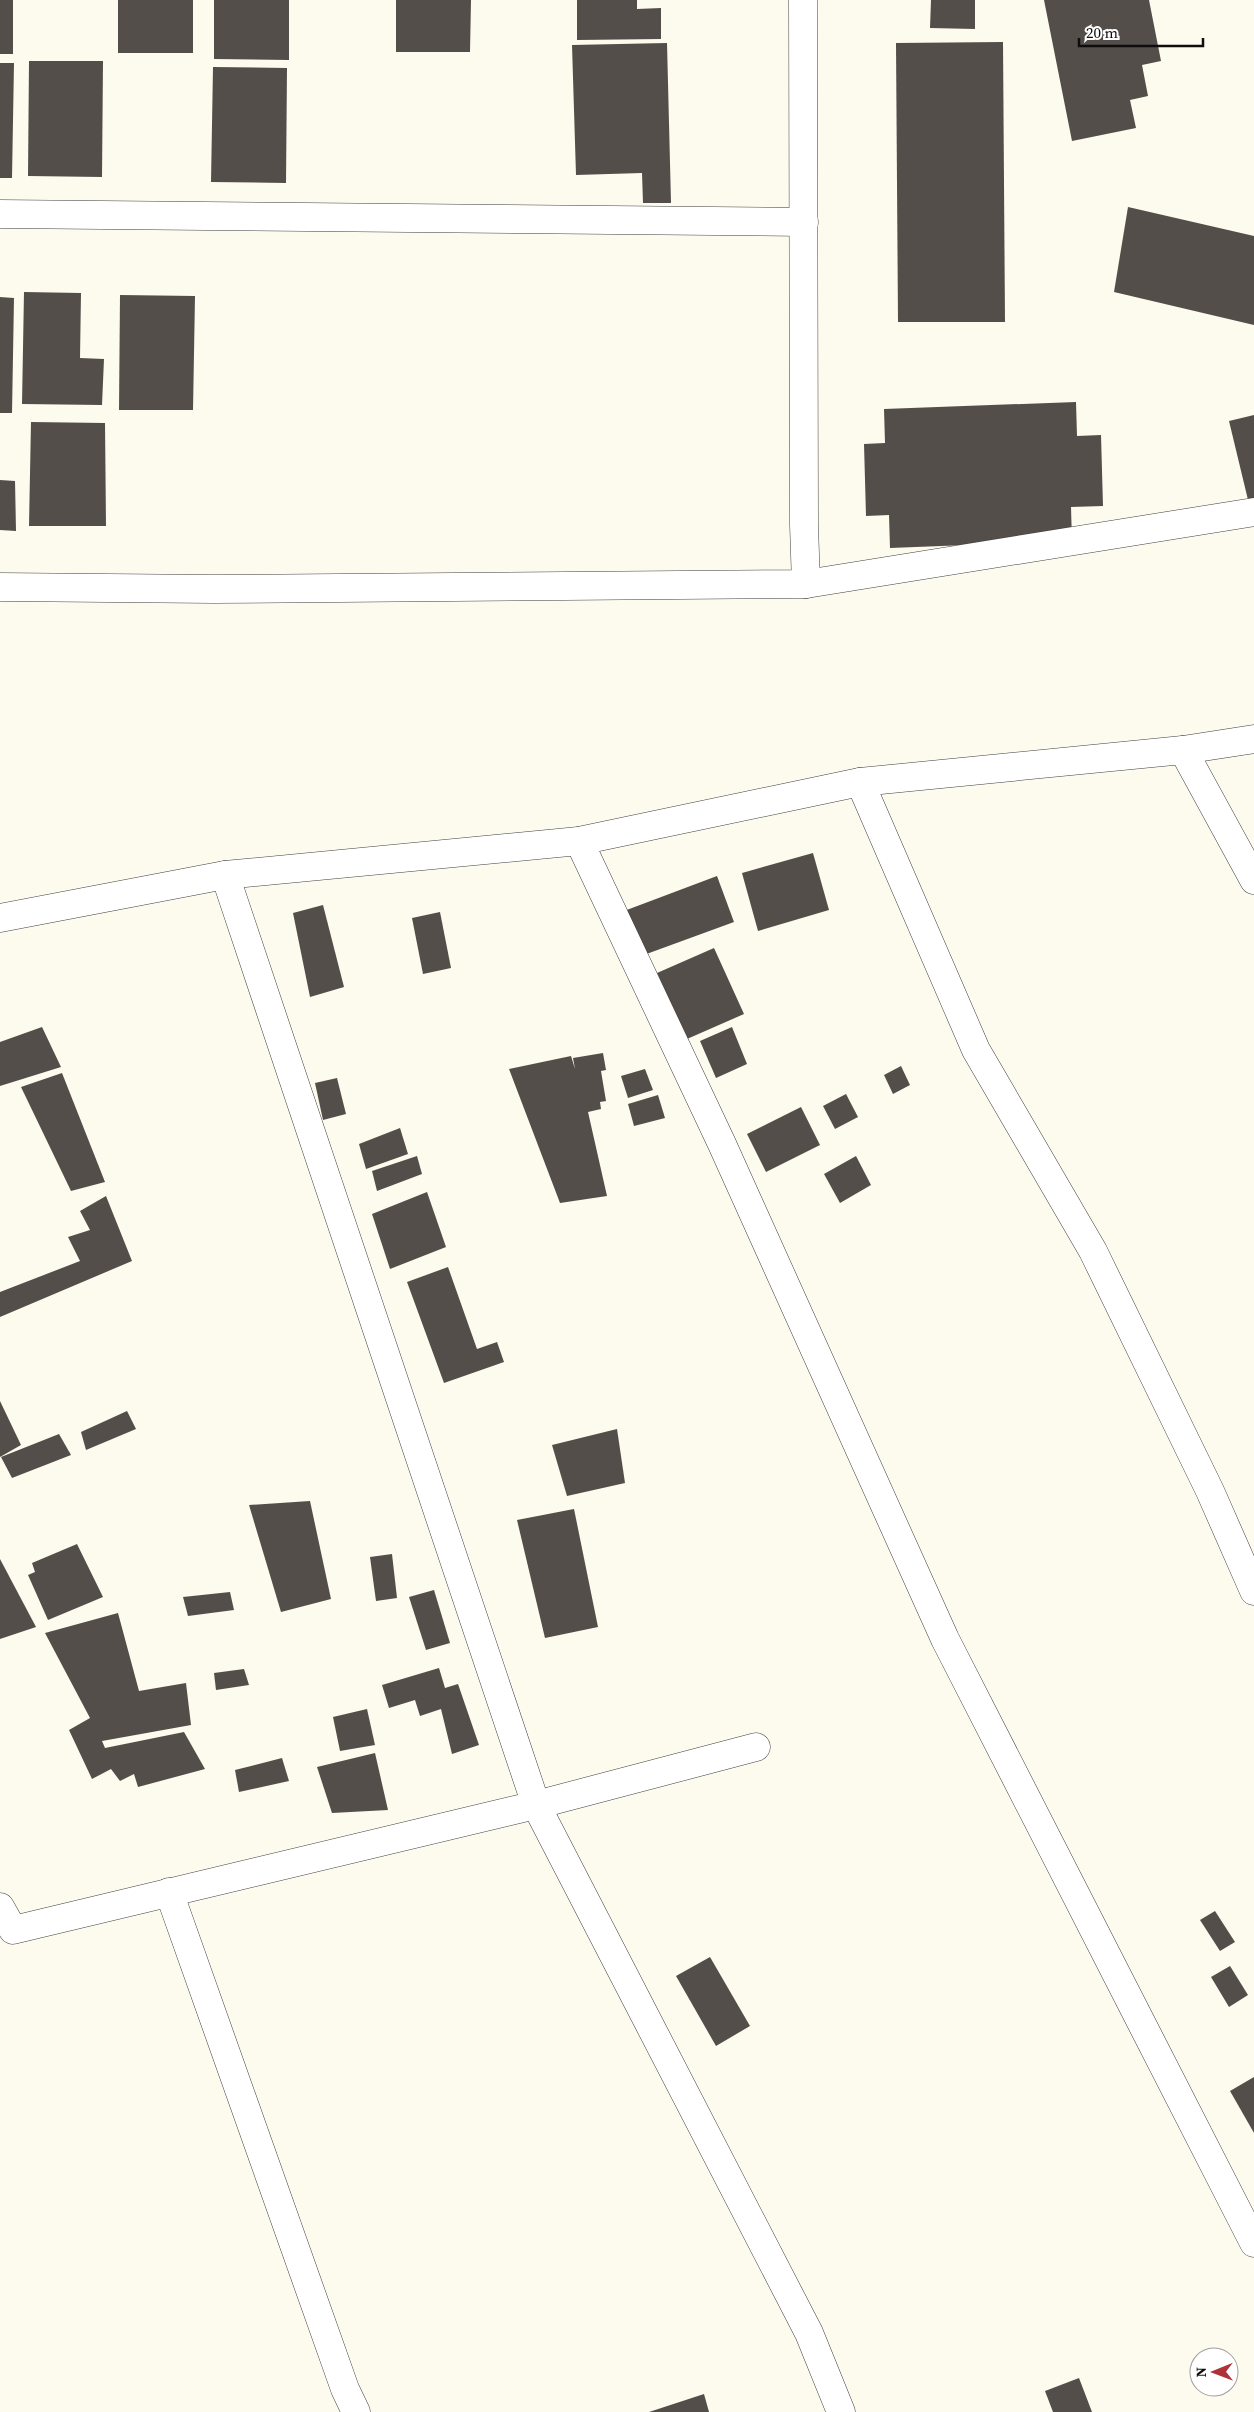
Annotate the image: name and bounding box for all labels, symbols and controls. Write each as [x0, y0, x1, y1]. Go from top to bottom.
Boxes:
scale bar [1079, 15, 1203, 47]
text: 20 m [1086, 22, 1118, 43]
north arrow [1189, 2347, 1239, 2397]
text: N [1191, 2367, 1211, 2378]

